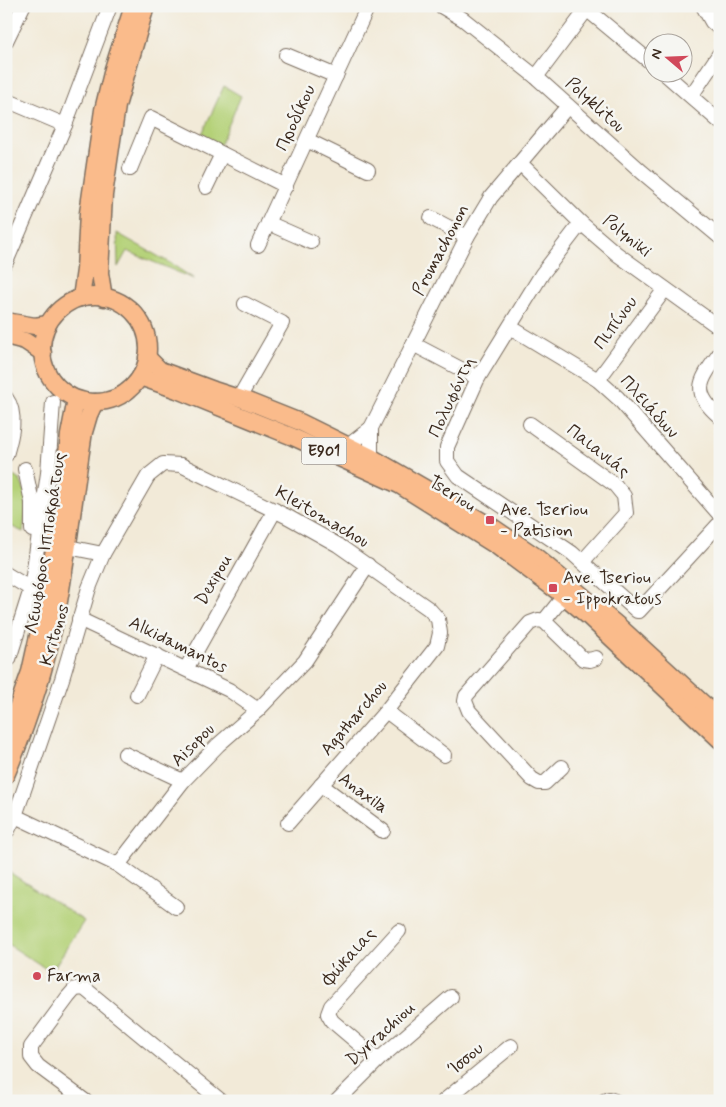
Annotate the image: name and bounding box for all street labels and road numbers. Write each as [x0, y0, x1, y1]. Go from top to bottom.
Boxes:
street label: Polyklitou [560, 72, 630, 138]
street label: Προδίκου [270, 81, 322, 155]
street label: Promachonon [407, 200, 475, 300]
street label: Polyniki [597, 209, 657, 263]
street label: Πιπίνου [589, 291, 643, 355]
street label: Πολυφόντη [423, 353, 481, 441]
street label: Πλειάδων [614, 370, 684, 444]
street label: Παιανιάς [561, 419, 635, 483]
road number: E901 [302, 438, 346, 464]
street label: Λεωφόρος Ιπποκράτους [20, 450, 72, 636]
street label: Tseriou [424, 470, 480, 518]
street label: Kleitomachou [271, 480, 373, 554]
street label: Dexipou [190, 550, 238, 610]
street label: Kritonos [34, 601, 76, 669]
street label: Alkidamantos [125, 611, 231, 679]
street label: Agatharchou [315, 675, 393, 761]
street label: Aisopou [166, 718, 220, 772]
street label: Anaxila [333, 767, 393, 819]
street label: Φώκαιας [316, 923, 382, 992]
street label: Dyrrachiou [341, 996, 421, 1072]
street label: Ίσσου [443, 1037, 489, 1081]

